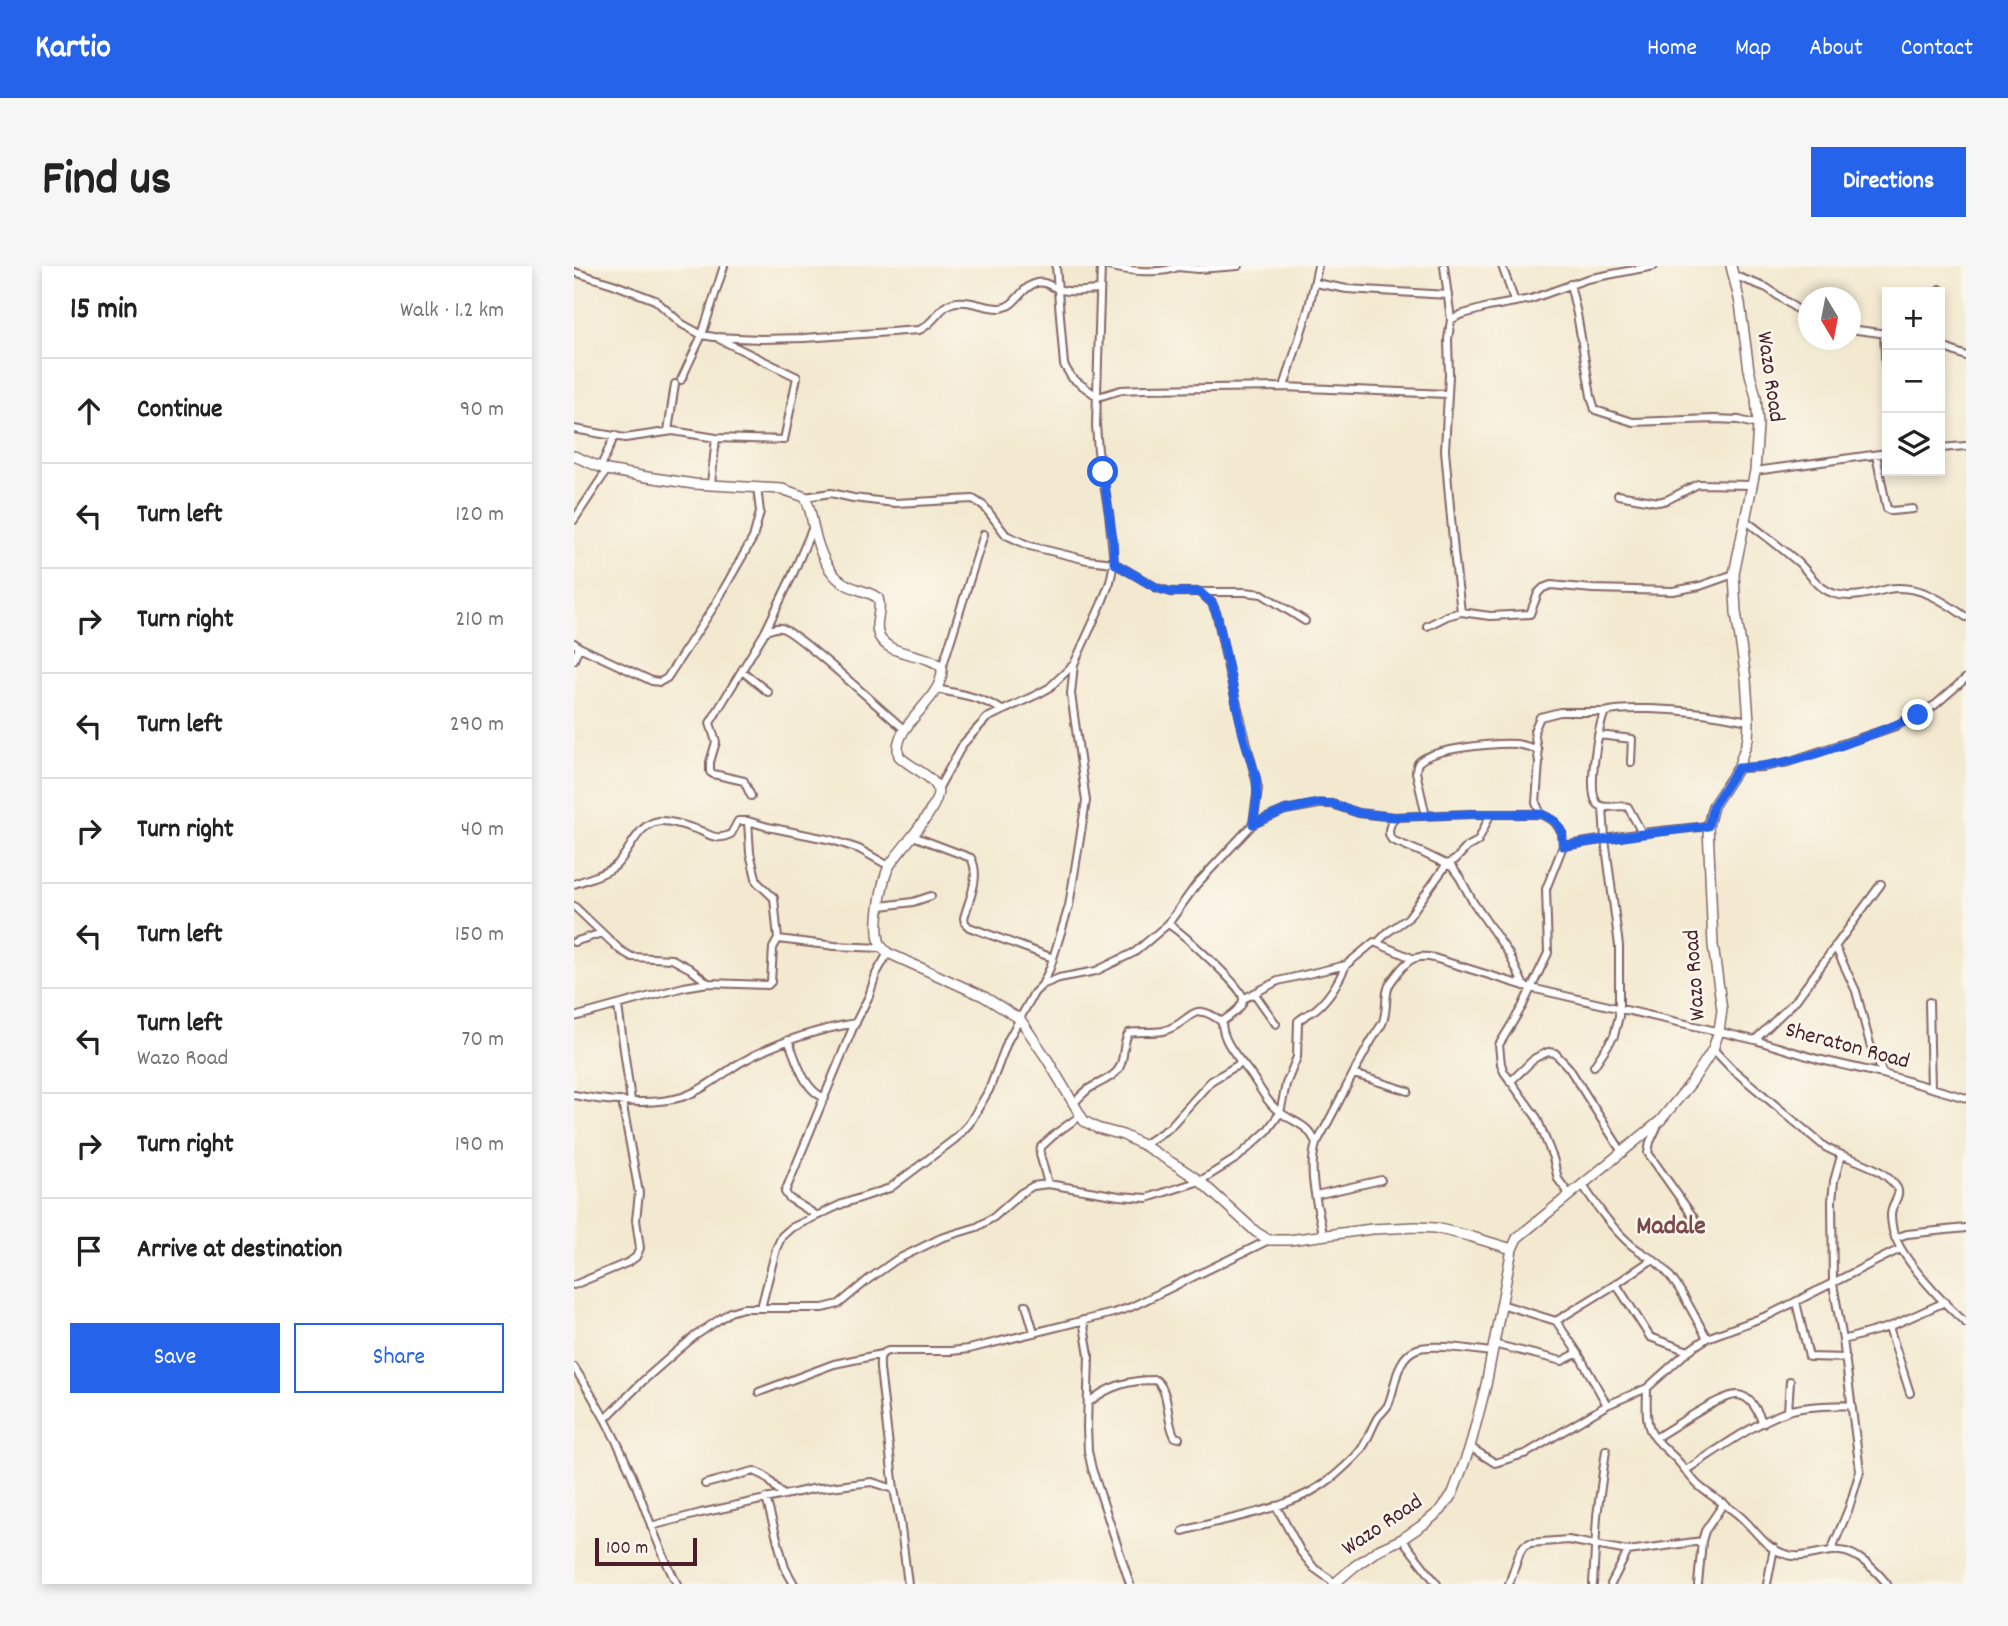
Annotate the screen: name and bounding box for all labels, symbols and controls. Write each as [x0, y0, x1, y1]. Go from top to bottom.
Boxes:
text: Kartio [35, 26, 111, 73]
text: Home [1647, 32, 1697, 66]
text: Map [1735, 32, 1771, 66]
text: About [1809, 32, 1863, 66]
text: Contact [1901, 32, 1973, 66]
text: Find us [42, 147, 171, 217]
button: Directions [1811, 147, 1966, 217]
north arrow [1798, 287, 1861, 350]
map controls [1882, 287, 1945, 476]
button: + [1882, 287, 1945, 350]
text: 15 min [70, 290, 137, 333]
text: Walk · 1.2 km [400, 295, 504, 328]
street label: Wazo Road [1746, 330, 1792, 424]
button: − [1882, 350, 1945, 413]
icon: ahead [70, 392, 108, 430]
text: Continue [137, 392, 222, 429]
text: 90 m [460, 394, 504, 427]
button: layers [1882, 413, 1945, 476]
route start [1087, 456, 1118, 487]
icon: left [70, 497, 108, 535]
text: Turn left [137, 497, 223, 534]
text: 120 m [455, 499, 504, 532]
icon: right [70, 602, 108, 640]
text: Turn right [137, 602, 234, 639]
text: 210 m [455, 604, 504, 637]
route end [1902, 699, 1933, 730]
icon: left [70, 707, 108, 745]
text: Turn left [137, 707, 223, 744]
text: 290 m [450, 709, 504, 742]
icon: right [70, 812, 108, 850]
text: Turn right [137, 812, 234, 849]
text: 40 m [461, 814, 504, 847]
icon: left [70, 917, 108, 955]
text: Turn left [137, 917, 223, 954]
text: 150 m [455, 919, 504, 952]
street label: Wazo Road [1676, 928, 1716, 1022]
text: Turn left [137, 1006, 223, 1043]
street label: Sheraton Road [1781, 1015, 1913, 1079]
icon: left [70, 1022, 108, 1060]
text: 70 m [462, 1024, 504, 1057]
text: Wazo Road [137, 1043, 228, 1076]
icon: right [70, 1127, 108, 1165]
text: Turn right [137, 1127, 234, 1164]
text: 190 m [455, 1129, 504, 1162]
district label: Madale [1636, 1209, 1706, 1246]
icon: arrive [70, 1232, 108, 1270]
text: Arrive at destination [137, 1232, 342, 1269]
button: Save [70, 1323, 280, 1393]
button: Share [294, 1323, 504, 1393]
street label: Wazo Road [1336, 1487, 1430, 1565]
scale bar [595, 1535, 696, 1567]
text: 100 m [606, 1536, 648, 1563]

